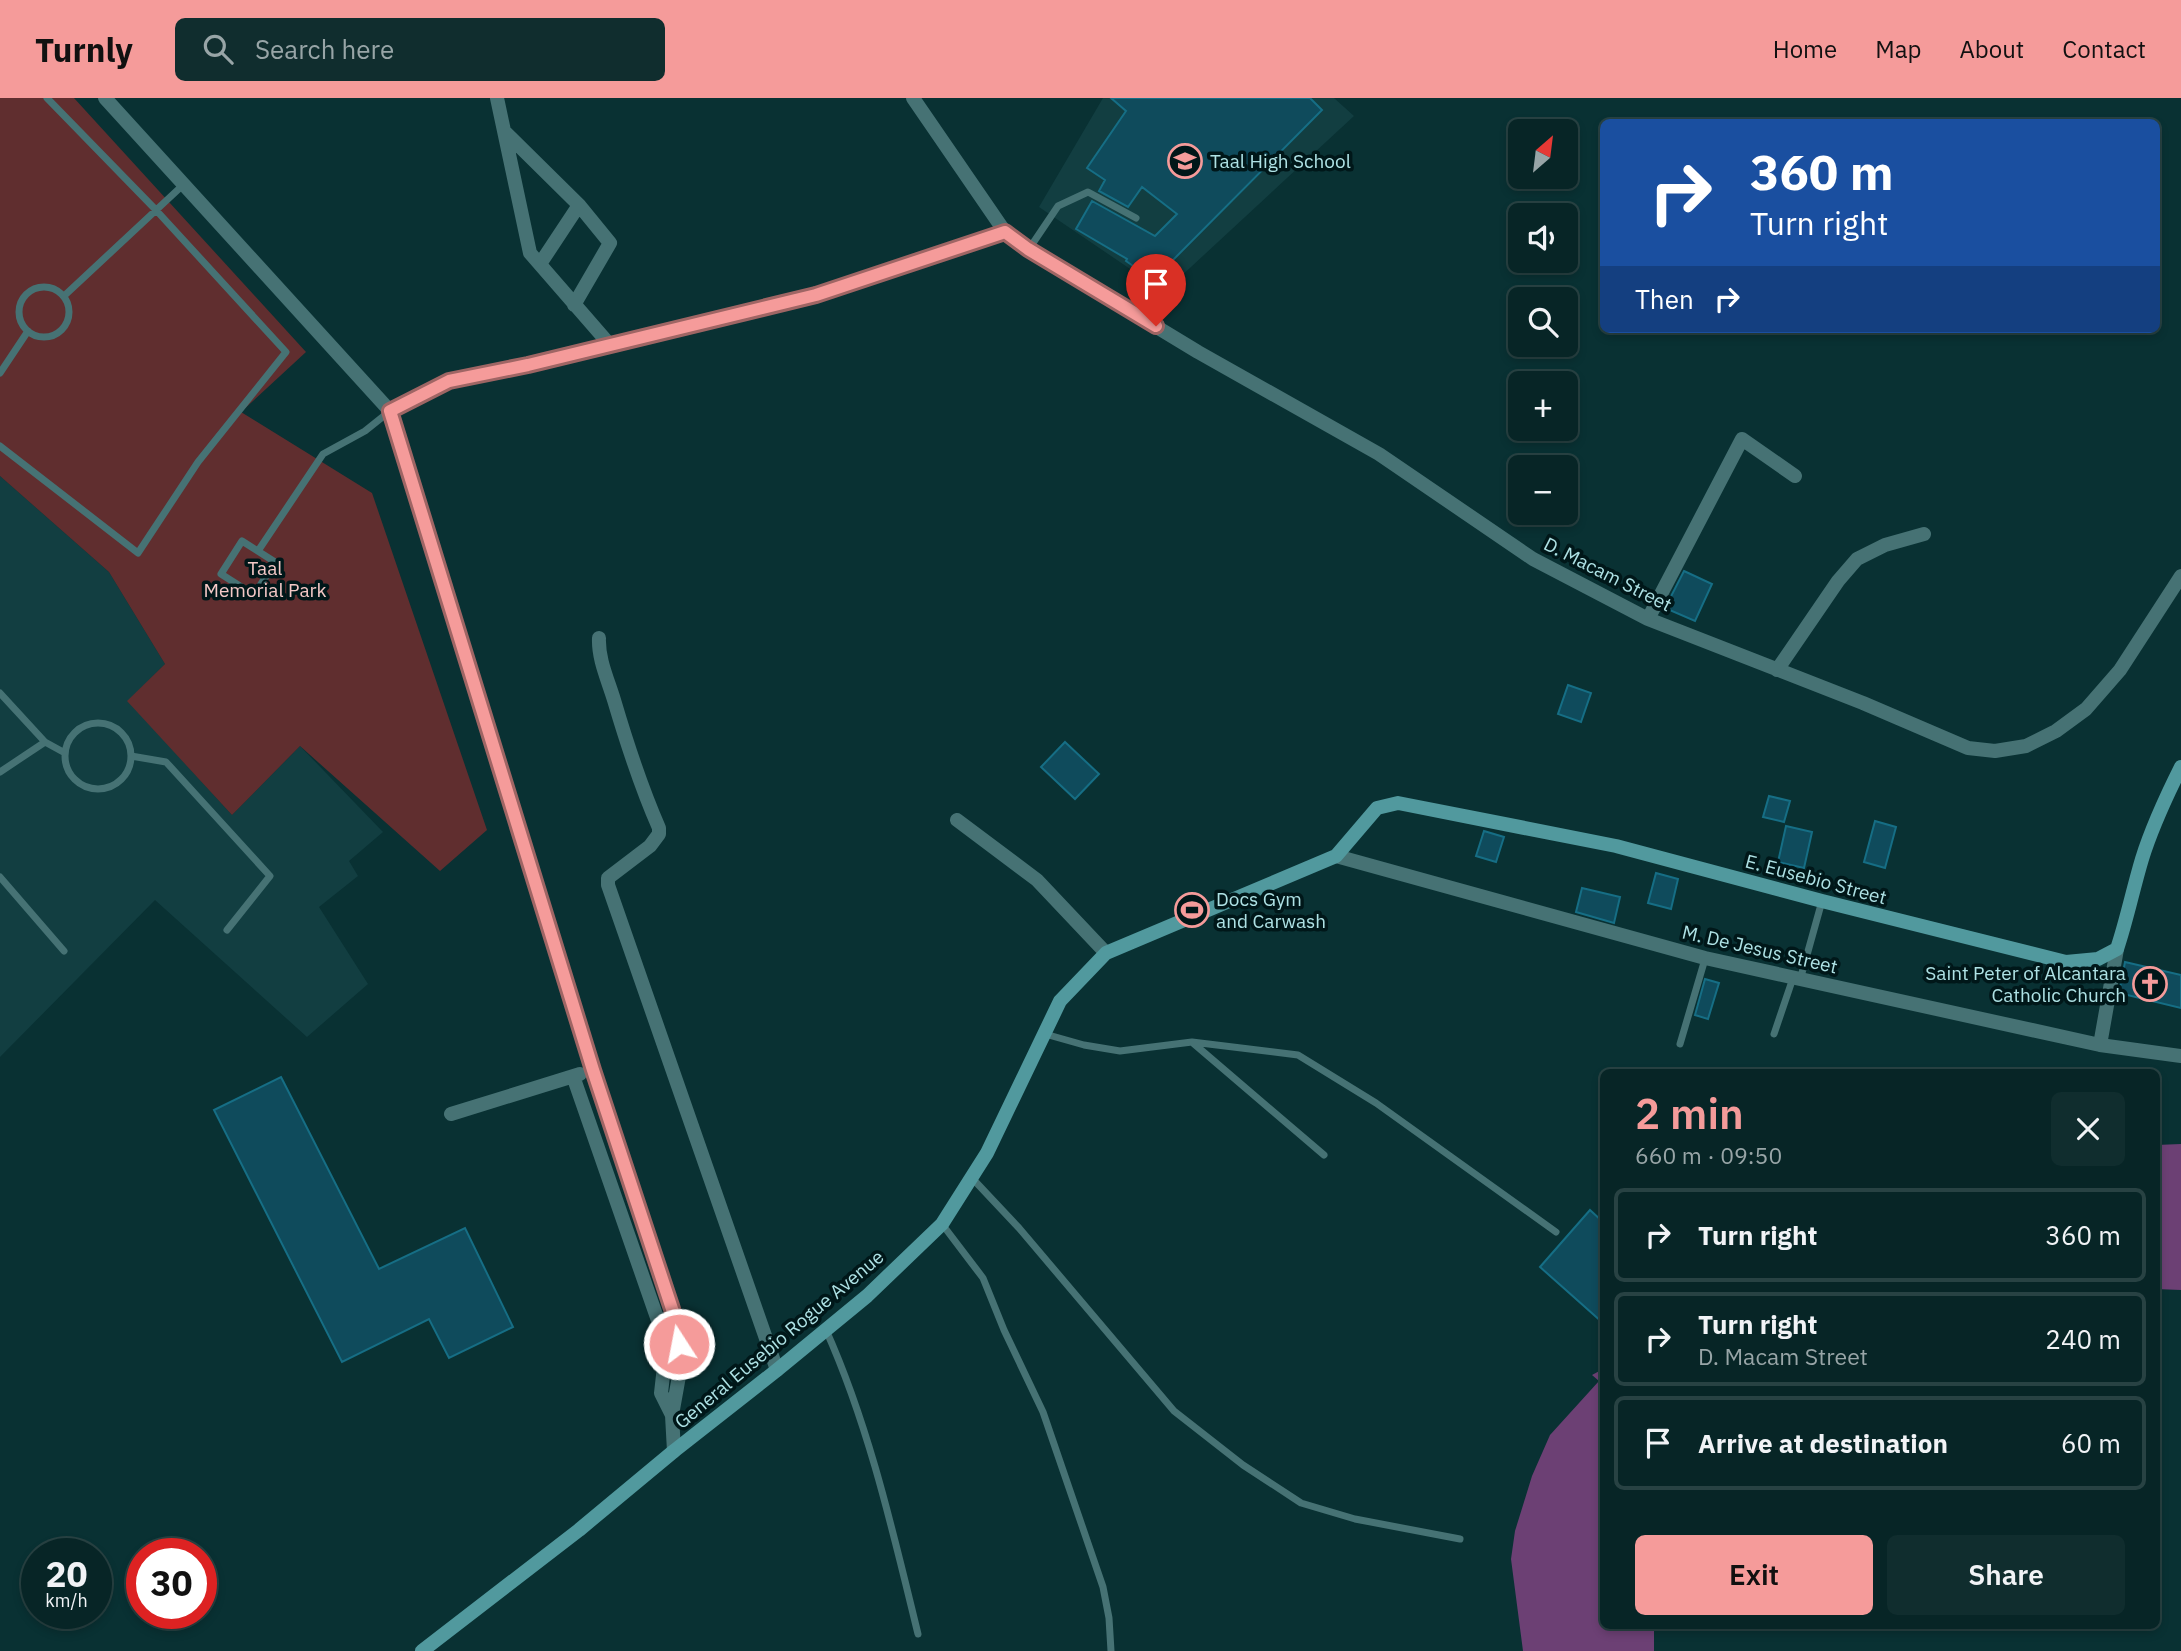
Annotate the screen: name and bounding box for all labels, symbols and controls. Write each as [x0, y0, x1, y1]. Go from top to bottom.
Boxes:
search box [175, 18, 665, 81]
text: Turnly [35, 28, 133, 71]
icon: search [199, 30, 237, 68]
text: Search here [255, 32, 394, 66]
text: Home [1773, 33, 1837, 65]
text: Map [1875, 33, 1921, 65]
text: About [1959, 33, 2024, 65]
text: Contact [2062, 33, 2146, 65]
north arrow [1508, 119, 1578, 189]
map controls [1508, 119, 1578, 525]
text: 360 m [1750, 140, 1894, 203]
school or university icon: Taal High School [1166, 142, 1204, 180]
icon: right [1635, 147, 1726, 238]
place label: Taal High School [1210, 149, 1351, 173]
text: Turn right [1750, 202, 1888, 244]
button: sound [1508, 203, 1578, 273]
pin [1126, 254, 1186, 326]
icon: arrive [1137, 265, 1175, 303]
icon: right [1708, 280, 1746, 318]
text: Then [1635, 282, 1694, 316]
button: search [1508, 287, 1578, 357]
button: + [1508, 371, 1578, 441]
button: − [1508, 455, 1578, 525]
street label: D. Macam Street [1540, 531, 1676, 617]
park label: Taal Memorial Park [203, 556, 327, 602]
street label: E. Eusebio Street [1743, 849, 1889, 909]
place label: Docs Gym and Carwash [1216, 887, 1326, 933]
sports icon: Docs Gym and Carwash [1173, 891, 1211, 929]
street label: M. De Jesus Street [1680, 919, 1840, 979]
place label: Saint Peter of Alcantara Catholic Church [1925, 961, 2126, 1007]
church icon: Saint Peter of Alcantara Catholic Church [2131, 965, 2169, 1003]
text: 2 min [1635, 1086, 1744, 1141]
button: close [2051, 1092, 2125, 1166]
text: 660 m · 09:50 [1635, 1140, 1782, 1170]
icon: right [1639, 1216, 1677, 1254]
text: Turn right [1698, 1218, 1817, 1252]
text: 360 m [2045, 1218, 2121, 1252]
street label: General Eusebio Rogue Avenue [670, 1244, 888, 1434]
position arrow [642, 1307, 716, 1381]
text: Turn right [1698, 1307, 1817, 1341]
icon: right [1639, 1320, 1677, 1358]
text: 240 m [2045, 1322, 2121, 1356]
text: D. Macam Street [1698, 1341, 1868, 1371]
icon: arrive [1639, 1424, 1677, 1462]
text: Arrive at destination [1698, 1426, 1948, 1460]
text: 60 m [2061, 1426, 2121, 1460]
button: Exit [1635, 1535, 1873, 1615]
button: Share [1887, 1535, 2125, 1615]
speed limit sign: 30 [126, 1538, 217, 1629]
text: 20 [45, 1551, 88, 1597]
text: km/h [45, 1589, 88, 1612]

